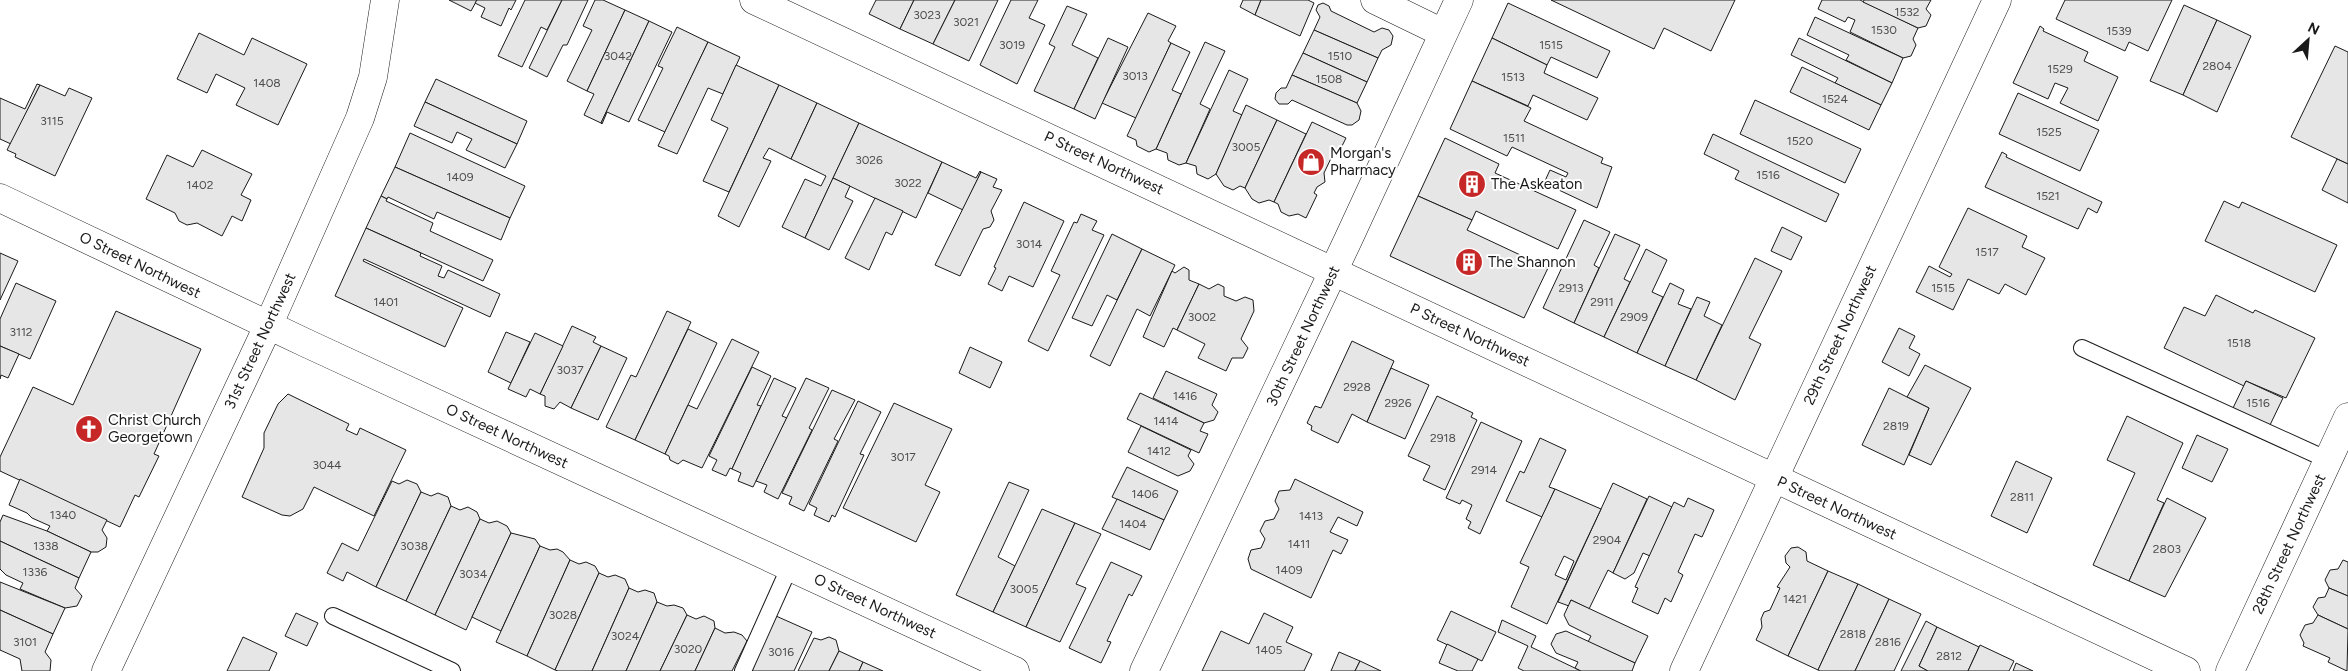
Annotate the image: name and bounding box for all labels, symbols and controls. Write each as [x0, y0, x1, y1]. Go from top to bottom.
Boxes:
house number: 1532 [1894, 5, 1920, 19]
house number: 3023 [913, 8, 941, 22]
house number: 3021 [953, 15, 979, 29]
north arrow [2283, 15, 2333, 65]
text: N [2305, 19, 2322, 39]
house number: 1530 [1871, 23, 1897, 37]
house number: 1539 [2106, 24, 2132, 38]
house number: 3019 [999, 38, 1025, 52]
house number: 1515 [1539, 38, 1563, 52]
house number: 3042 [604, 49, 632, 63]
house number: 1510 [1328, 49, 1353, 63]
house number: 2804 [2202, 59, 2232, 73]
house number: 1529 [2047, 62, 2073, 76]
house number: 3013 [1122, 69, 1148, 83]
house number: 1513 [1501, 70, 1525, 84]
house number: 1508 [1316, 72, 1342, 86]
house number: 1408 [253, 76, 281, 90]
house number: 1524 [1822, 92, 1849, 106]
house number: 3115 [40, 114, 64, 128]
house number: 1525 [2036, 125, 2062, 139]
street label: P Street Northwest [1041, 127, 1167, 199]
house number: 1511 [1503, 131, 1525, 145]
house number: 1520 [1787, 134, 1813, 148]
house number: 3005 [1232, 140, 1261, 154]
place label: Morgan's Pharmacy [1330, 144, 1396, 179]
shop icon: Morgan's Pharmacy [1296, 147, 1326, 177]
house number: 3026 [855, 153, 883, 167]
house number: 1516 [1756, 168, 1780, 182]
building icon: The Askeaton [1457, 169, 1487, 199]
house number: 1409 [447, 170, 474, 184]
place label: The Askeaton [1491, 175, 1582, 193]
house number: 3022 [894, 176, 922, 190]
house number: 1402 [187, 178, 213, 192]
house number: 1521 [2036, 189, 2060, 203]
street label: O Street Northwest [76, 228, 204, 302]
house number: 3014 [1016, 237, 1043, 251]
house number: 1517 [1975, 245, 1999, 259]
building icon: The Shannon [1454, 247, 1484, 277]
place label: The Shannon [1488, 253, 1576, 271]
street label: 29th Street Northwest [1800, 262, 1880, 408]
street label: 30th Street Northwest [1263, 263, 1344, 409]
street label: 31st Street Northwest [221, 270, 300, 412]
house number: 2913 [1559, 281, 1583, 295]
house number: 1515 [1931, 281, 1955, 295]
house number: 1401 [373, 295, 399, 309]
house number: 2911 [1590, 295, 1614, 309]
street label: P Street Northwest [1407, 299, 1533, 371]
house number: 3002 [1188, 310, 1216, 324]
house number: 2909 [1620, 310, 1648, 324]
house number: 3112 [9, 325, 33, 339]
house number: 1518 [2227, 336, 2251, 350]
house number: 3037 [556, 363, 584, 377]
house number: 2928 [1343, 380, 1371, 394]
house number: 1416 [1173, 389, 1197, 403]
house number: 2926 [1384, 396, 1412, 410]
house number: 1516 [2246, 396, 2270, 410]
street label: O Street Northwest [443, 400, 571, 472]
place label: Christ Church Georgetown [108, 411, 201, 446]
church icon: Christ Church Georgetown [74, 414, 104, 444]
house number: 1414 [1154, 414, 1179, 428]
house number: 2819 [1883, 419, 1909, 433]
house number: 2918 [1430, 431, 1456, 445]
house number: 1412 [1147, 444, 1171, 458]
house number: 3017 [890, 450, 916, 464]
house number: 3044 [312, 458, 342, 472]
house number: 2914 [1471, 463, 1497, 477]
street label: 28th Street Northwest [2249, 471, 2330, 617]
street label: P Street Northwest [1774, 472, 1900, 544]
house number: 1406 [1132, 487, 1159, 501]
house number: 2811 [2010, 490, 2034, 504]
house number: 1340 [50, 508, 77, 522]
house number: 1413 [1299, 509, 1323, 523]
house number: 1404 [1119, 517, 1147, 531]
house number: 2904 [1593, 533, 1622, 547]
house number: 1411 [1288, 537, 1310, 551]
house number: 1338 [33, 539, 59, 553]
house number: 3038 [400, 539, 428, 553]
house number: 2803 [2153, 542, 2181, 556]
house number: 1409 [1276, 563, 1303, 577]
house number: 1336 [23, 565, 48, 579]
house number: 3034 [459, 567, 488, 581]
street label: O Street Northwest [811, 570, 939, 642]
house number: 3005 [1010, 582, 1039, 596]
house number: 1421 [1783, 592, 1807, 606]
house number: 3028 [549, 608, 577, 622]
house number: 2818 [1840, 627, 1866, 641]
house number: 3024 [611, 629, 640, 643]
house number: 3101 [13, 635, 37, 649]
house number: 2816 [1875, 635, 1901, 649]
house number: 3020 [674, 642, 703, 656]
house number: 1405 [1255, 643, 1283, 657]
house number: 3016 [768, 645, 794, 659]
house number: 2812 [1936, 649, 1962, 663]

